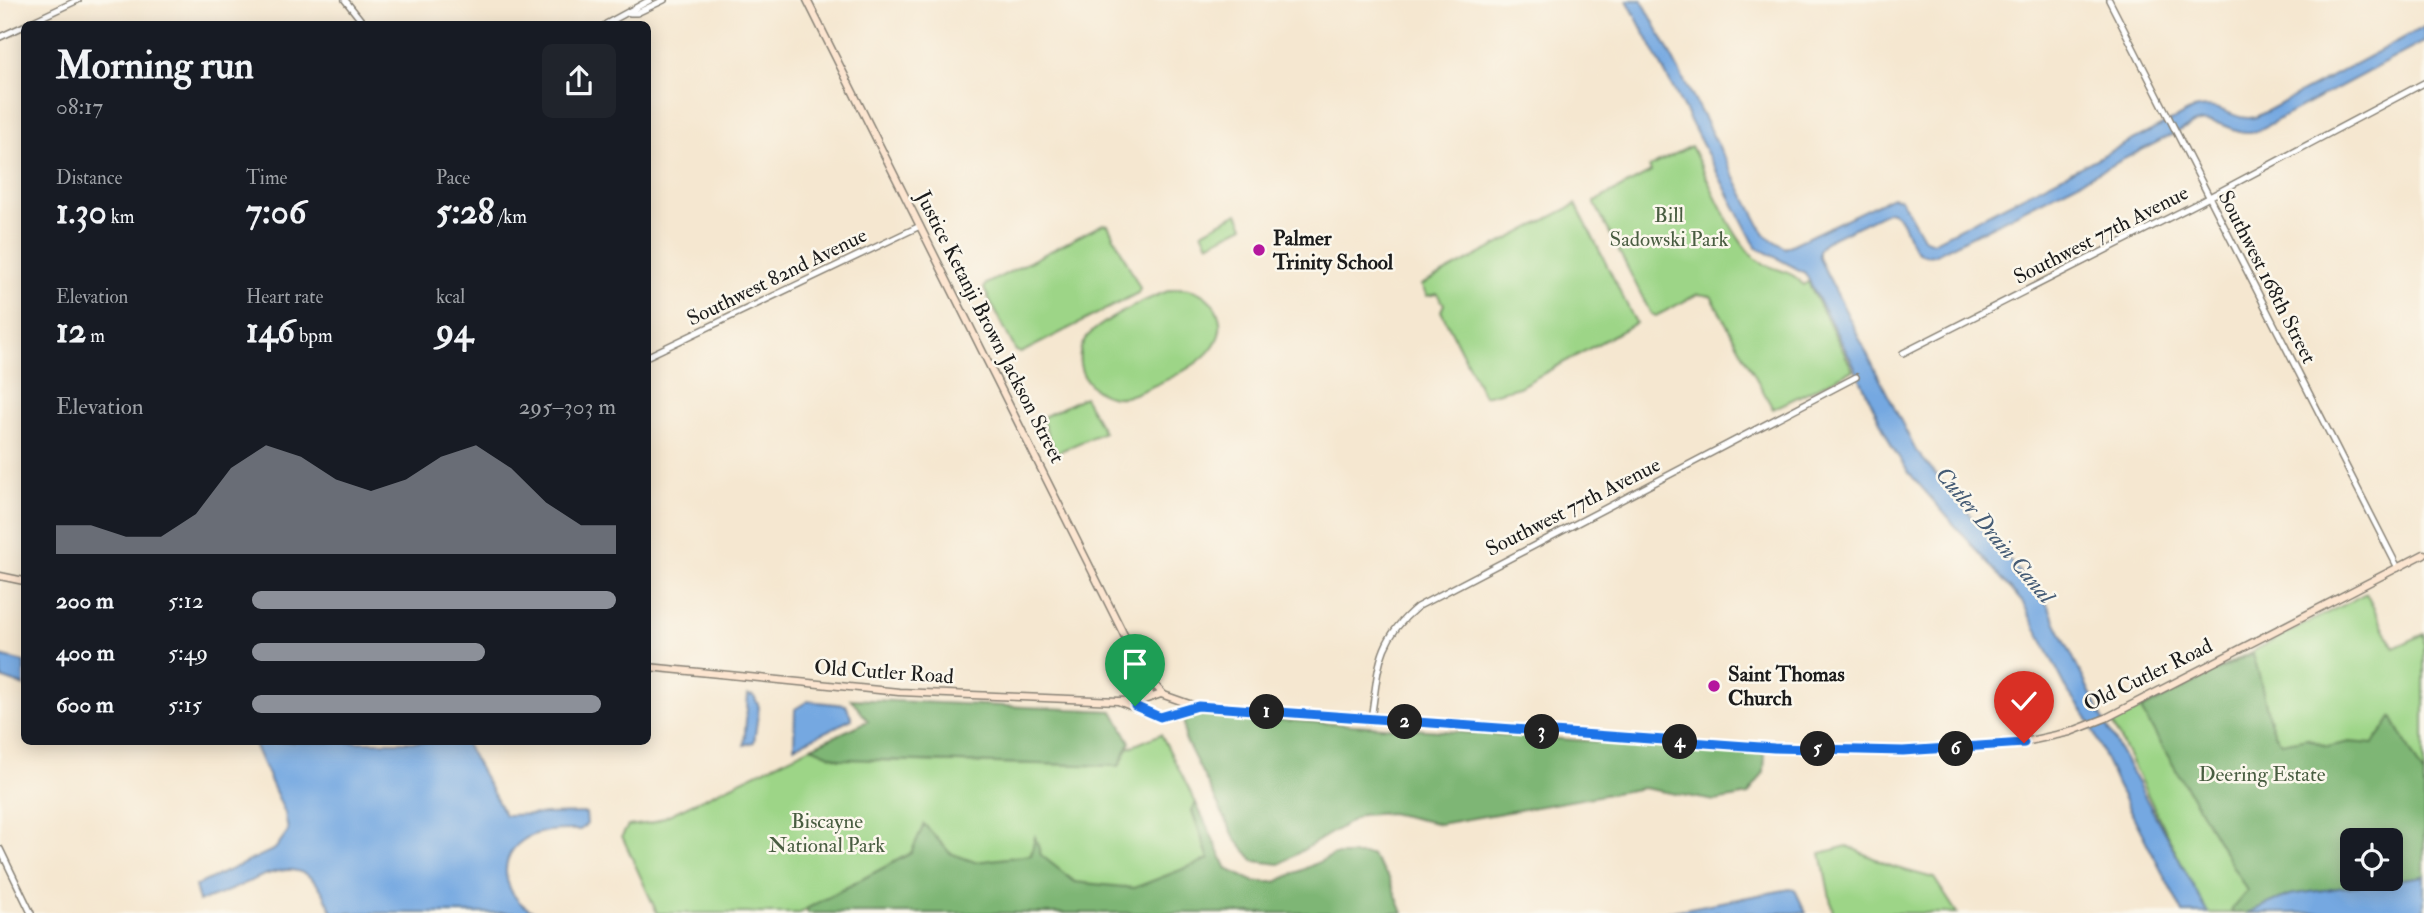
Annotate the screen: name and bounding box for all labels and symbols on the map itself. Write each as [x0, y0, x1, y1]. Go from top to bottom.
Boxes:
street label: Southwest 77th Avenue [2009, 179, 2193, 291]
street label: Justice Ketanji Brown Jackson Street [909, 185, 1071, 468]
street label: Southwest 168th Street [2212, 186, 2322, 368]
park label: Bill Sadowski Park [1609, 202, 1729, 253]
street label: Southwest 82nd Avenue [683, 222, 872, 332]
place label: Palmer Trinity School [1272, 225, 1394, 276]
marker: Palmer Trinity School [1251, 242, 1267, 258]
street label: Southwest 77th Avenue [1481, 451, 1665, 563]
water label: Cutler Drain Canal [1929, 461, 2062, 611]
street label: Old Cutler Road [2079, 632, 2217, 718]
pin [1105, 634, 1165, 706]
street label: Old Cutler Road [813, 654, 955, 690]
place label: Saint Thomas Church [1728, 661, 1845, 712]
pin [1994, 671, 2054, 743]
marker: Saint Thomas Church [1706, 678, 1722, 694]
pin: 1 [1250, 694, 1284, 730]
pin: 2 [1388, 704, 1422, 740]
pin: 3 [1524, 714, 1560, 750]
pin: 4 [1662, 724, 1698, 760]
pin: 5 [1800, 732, 1836, 766]
pin: 6 [1938, 732, 1974, 766]
park label: Deering Estate [2198, 761, 2326, 788]
park label: Biscayne National Park [769, 808, 885, 859]

